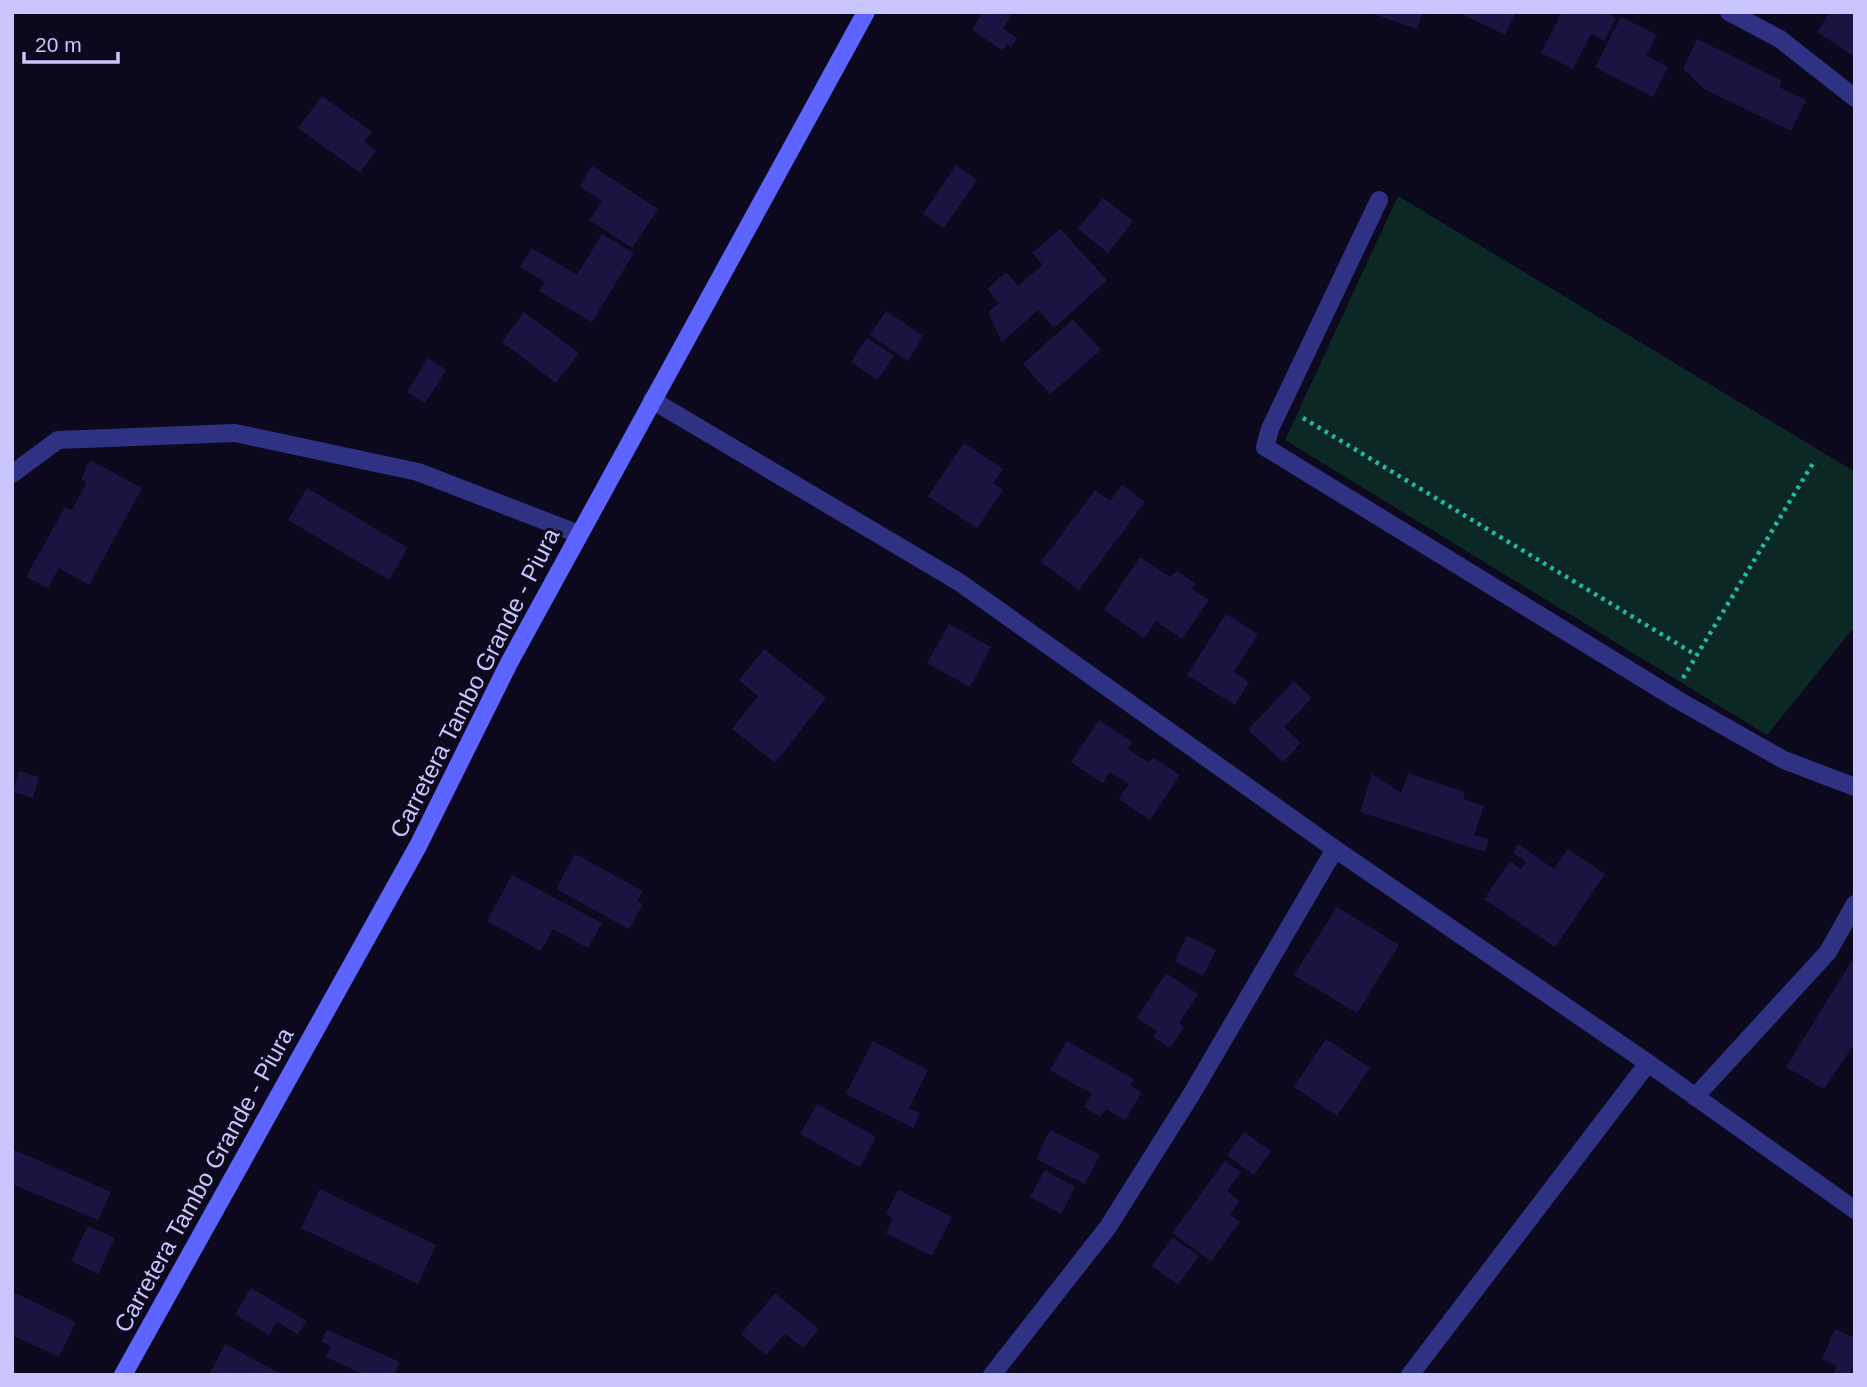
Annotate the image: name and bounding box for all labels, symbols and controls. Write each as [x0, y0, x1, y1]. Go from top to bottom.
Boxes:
scale bar [24, 21, 119, 65]
text: 20 m [35, 33, 82, 56]
street label: Carretera Tambo Grande - Piura [385, 523, 565, 842]
street label: Carretera Tambo Grande - Piura [108, 1022, 299, 1337]

